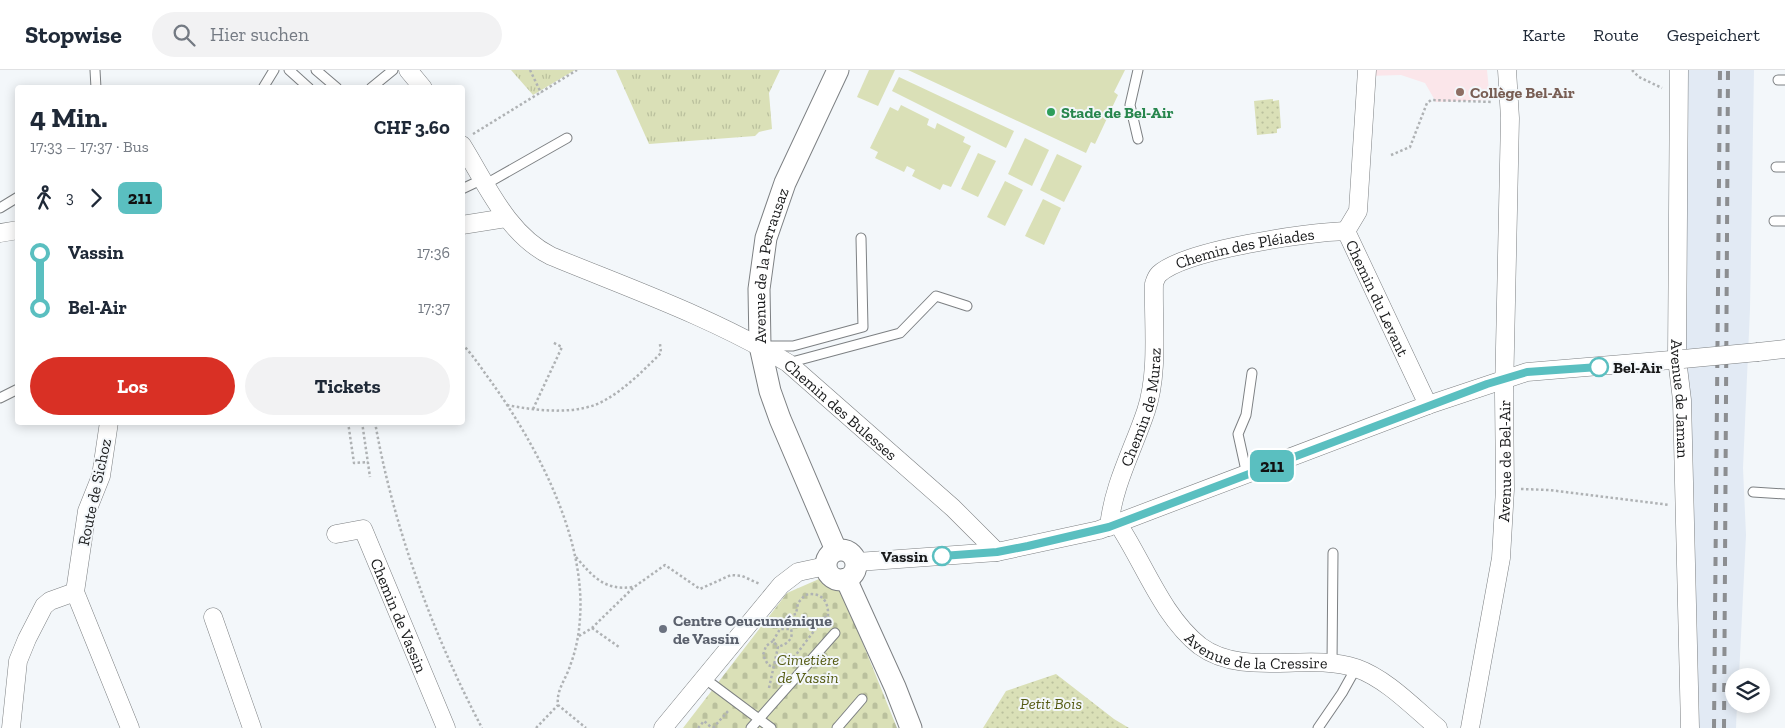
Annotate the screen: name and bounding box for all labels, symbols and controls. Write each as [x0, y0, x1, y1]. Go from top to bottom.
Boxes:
search box [152, 12, 502, 57]
text: Stopwise [25, 20, 122, 49]
icon: search [170, 21, 198, 49]
text: Hier suchen [210, 23, 309, 46]
text: Karte [1522, 24, 1565, 46]
text: Route [1593, 24, 1639, 46]
text: Gespeichert [1667, 24, 1760, 46]
place label: Collège Bel-Air [1470, 83, 1575, 102]
marker: Collège Bel-Air [1454, 86, 1466, 98]
text: 4 Min. [30, 101, 108, 134]
place label: Stade de Bel-Air [1061, 103, 1174, 122]
marker: Stade de Bel-Air [1045, 106, 1057, 118]
text: CHF 3.60 [374, 116, 450, 139]
text: 17:33 – 17:37 · Bus [30, 137, 149, 156]
icon: walk [30, 184, 58, 212]
icon: forward [82, 184, 110, 212]
street label: Avenue de la Perrausaz [750, 185, 793, 344]
text: 211 [128, 187, 152, 209]
text: 3 [66, 188, 74, 207]
street label: Chemin des Pléiades [1173, 225, 1315, 273]
street label: Chemin du Levant [1342, 237, 1413, 359]
text: Vassin [68, 241, 124, 264]
text: 17:36 [417, 243, 450, 262]
text: Bel-Air [68, 296, 127, 319]
text: 17:37 [418, 298, 450, 317]
street label: Avenue de Jaman [1667, 339, 1692, 459]
street label: Chemin de Muraz [1117, 347, 1165, 469]
street label: Chemin des Bulesses [780, 355, 901, 464]
button: Los [30, 357, 235, 415]
button: Tickets [245, 357, 450, 415]
marker: Bel-Air [1589, 357, 1609, 377]
place label: Bel-Air [1613, 358, 1663, 377]
street label: Avenue de Bel-Air [1494, 399, 1515, 523]
street label: Route de Sichoz [74, 437, 115, 547]
line badge: 211 [1243, 450, 1301, 482]
text: 211 [1260, 455, 1284, 477]
marker: Vassin [932, 546, 952, 566]
place label: Vassin [881, 547, 929, 566]
street label: Chemin de Vassin [366, 555, 431, 676]
place label: Centre Oeucuménique de Vassin [673, 611, 832, 648]
marker: Centre Oeucuménique de Vassin [657, 623, 669, 635]
street label: Avenue de la Cressire [1181, 628, 1328, 673]
park label: Cimetière de Vassin [777, 650, 839, 687]
map controls [1725, 668, 1770, 713]
button: layers [1725, 668, 1770, 713]
park label: Petit Bois [1020, 694, 1082, 713]

